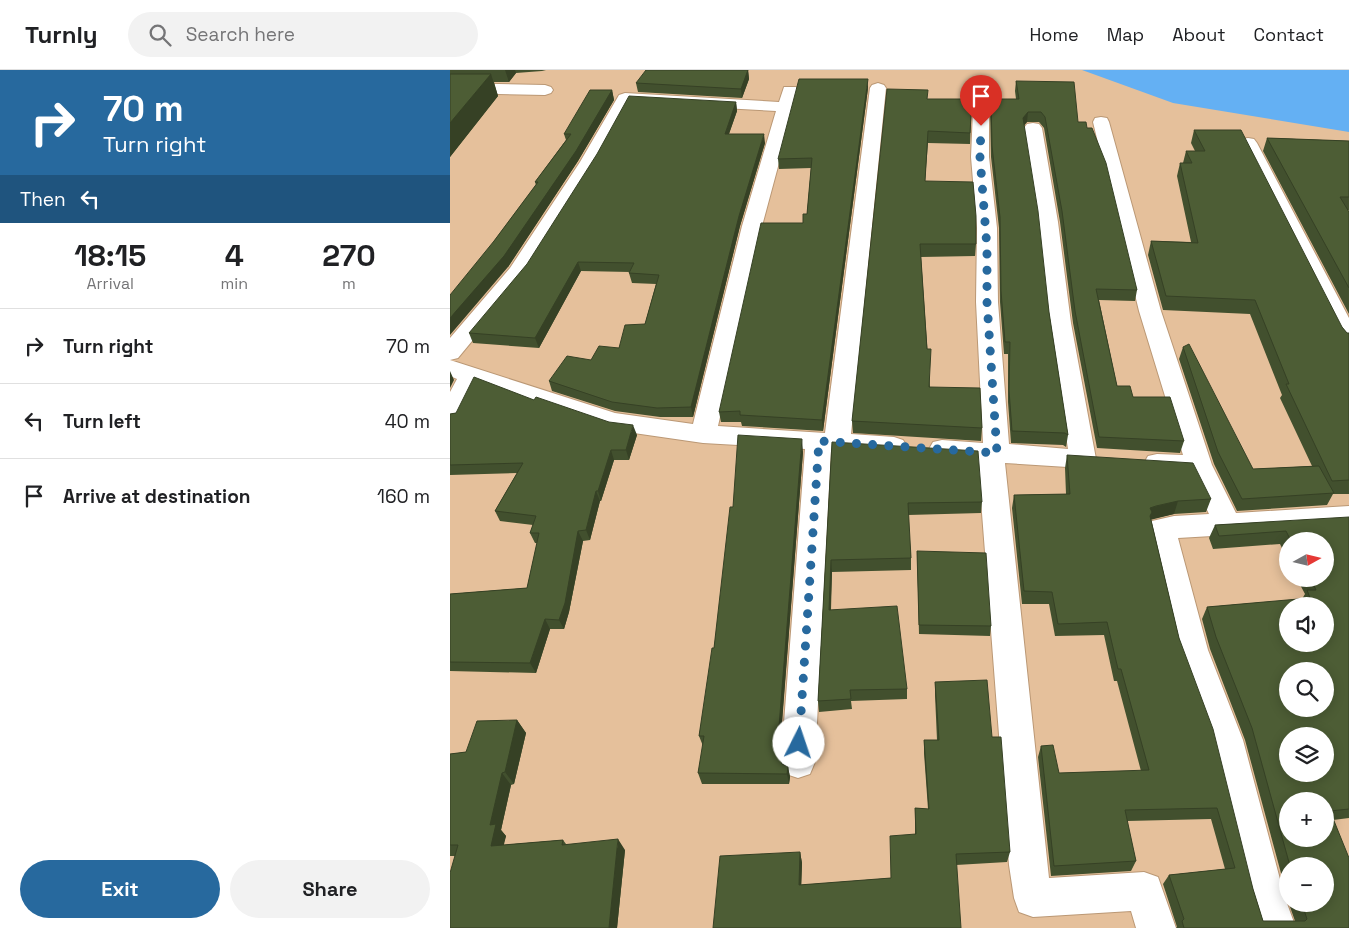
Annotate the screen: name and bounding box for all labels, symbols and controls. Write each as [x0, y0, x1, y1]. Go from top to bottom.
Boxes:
search box [128, 12, 478, 57]
text: Turnly [25, 19, 98, 50]
icon: search [146, 21, 174, 49]
text: Search here [186, 22, 295, 47]
text: Home [1030, 23, 1079, 46]
text: Map [1107, 23, 1144, 46]
text: About [1172, 23, 1226, 46]
text: Contact [1254, 23, 1324, 46]
pin [960, 75, 1002, 126]
icon: arrive [967, 82, 995, 110]
text: 70 m [103, 87, 184, 131]
icon: right [20, 90, 85, 155]
text: Turn right [103, 130, 206, 158]
icon: left [76, 185, 104, 213]
text: Then [20, 187, 66, 212]
text: 18:15 [74, 236, 146, 275]
text: 4 [225, 236, 244, 275]
text: 270 [322, 236, 376, 275]
text: Arrival [86, 273, 134, 294]
text: min [221, 273, 248, 294]
text: m [342, 273, 356, 294]
icon: right [20, 332, 48, 360]
text: Turn right [63, 334, 153, 359]
text: 70 m [386, 334, 430, 359]
icon: left [20, 407, 48, 435]
text: Turn left [63, 409, 141, 434]
text: 40 m [385, 409, 430, 434]
icon: arrive [20, 482, 48, 510]
text: Arrive at destination [63, 484, 251, 509]
text: 160 m [377, 484, 430, 509]
north arrow [1279, 532, 1334, 588]
map controls [1279, 532, 1334, 912]
button: sound [1279, 597, 1334, 652]
button: search [1279, 662, 1334, 717]
position arrow [772, 716, 824, 768]
button: layers [1279, 727, 1334, 782]
button: + [1279, 792, 1334, 847]
button: − [1279, 857, 1334, 912]
button: Exit [20, 860, 220, 918]
button: Share [230, 860, 430, 918]

